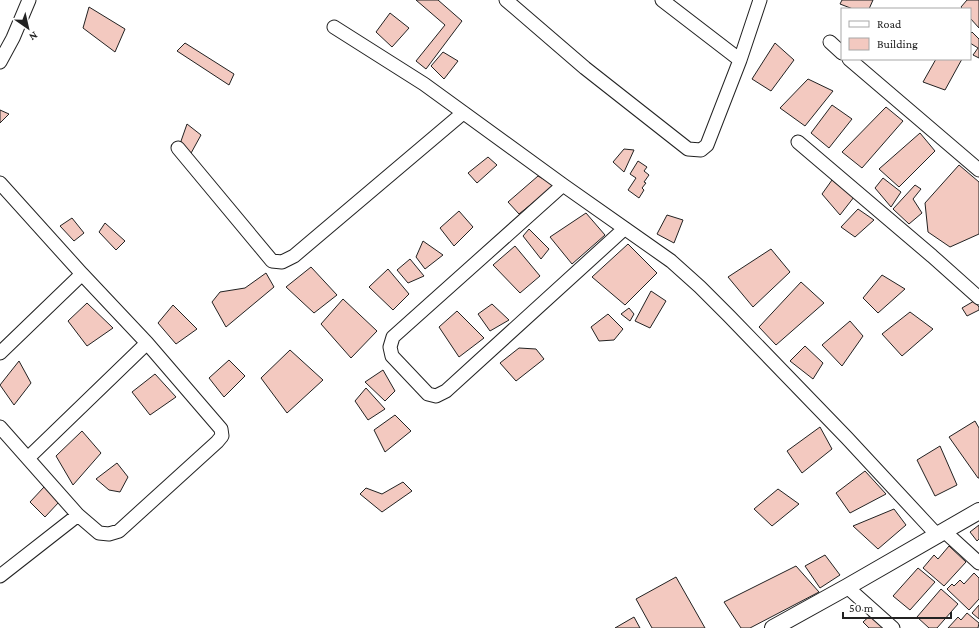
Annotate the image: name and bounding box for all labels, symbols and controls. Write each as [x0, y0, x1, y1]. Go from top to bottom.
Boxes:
north arrow [8, 8, 48, 48]
legend [841, 8, 971, 60]
text: Road [877, 17, 902, 31]
text: N [27, 29, 40, 44]
text: Building [877, 37, 918, 51]
scale bar [843, 594, 951, 620]
text: 50 m [849, 601, 874, 615]

